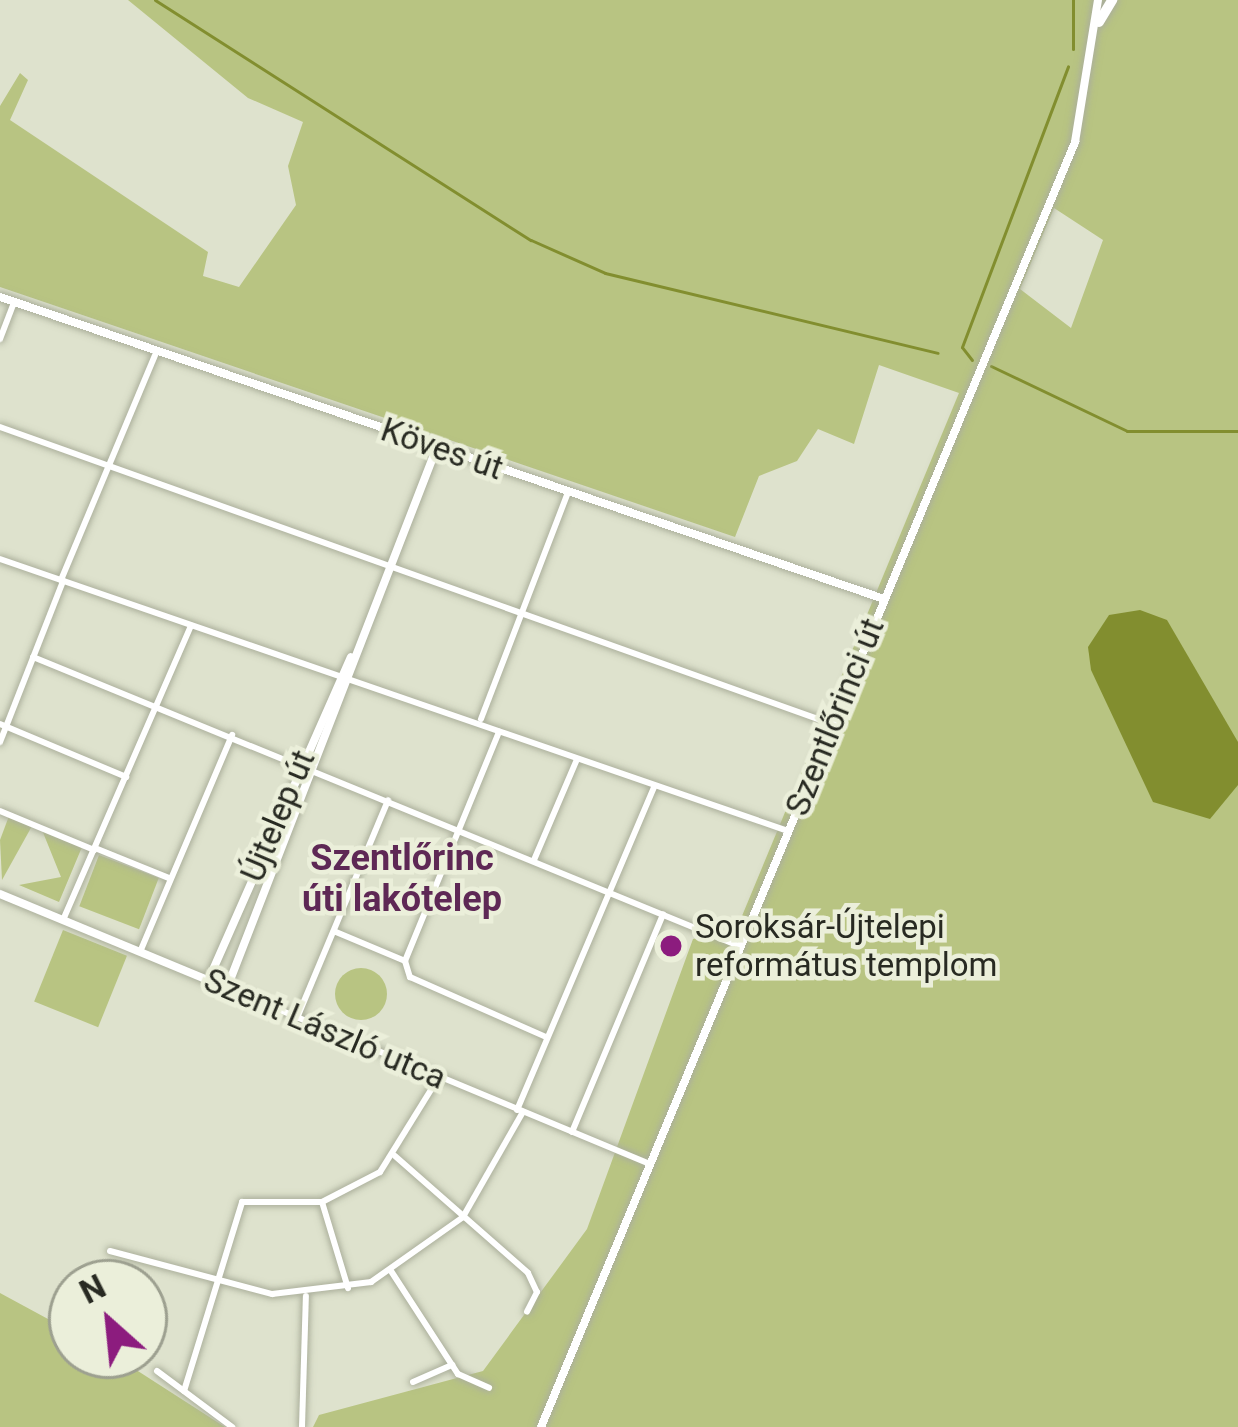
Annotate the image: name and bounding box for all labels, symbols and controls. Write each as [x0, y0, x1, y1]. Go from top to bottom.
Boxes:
street label: Köves út [376, 410, 508, 488]
street label: Szentlőrinci út [778, 613, 892, 821]
street label: Újtelep út [233, 744, 323, 888]
district label: Szentlőrinc úti lakótelep [302, 836, 502, 921]
place label: Soroksár-Újtelepi református templom [695, 907, 997, 985]
marker: Soroksár-Újtelepi református templom [658, 933, 684, 959]
street label: Szent László utca [198, 960, 452, 1098]
north arrow [48, 1259, 168, 1379]
text: N [74, 1266, 112, 1312]

